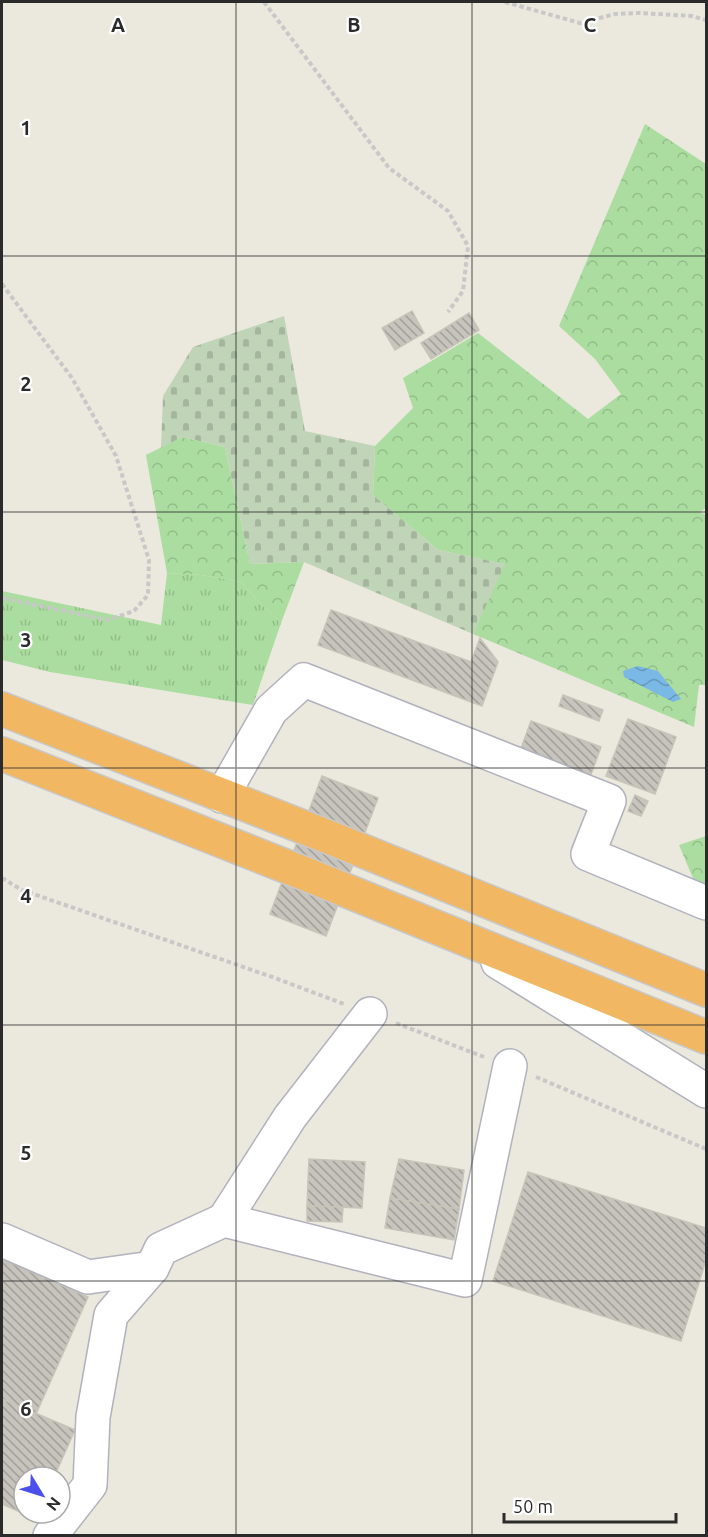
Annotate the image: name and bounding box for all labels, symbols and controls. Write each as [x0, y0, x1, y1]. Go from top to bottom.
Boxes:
text: A [111, 13, 125, 36]
text: B [347, 13, 361, 36]
text: C [584, 13, 597, 36]
text: 1 [20, 116, 32, 139]
text: 2 [20, 372, 32, 395]
text: 3 [20, 628, 32, 651]
text: 4 [20, 884, 32, 907]
text: 5 [20, 1141, 32, 1164]
text: 6 [20, 1397, 32, 1420]
north arrow [12, 1465, 72, 1525]
scale bar [504, 1486, 676, 1524]
text: N [43, 1494, 65, 1514]
text: 50 m [513, 1496, 553, 1516]

